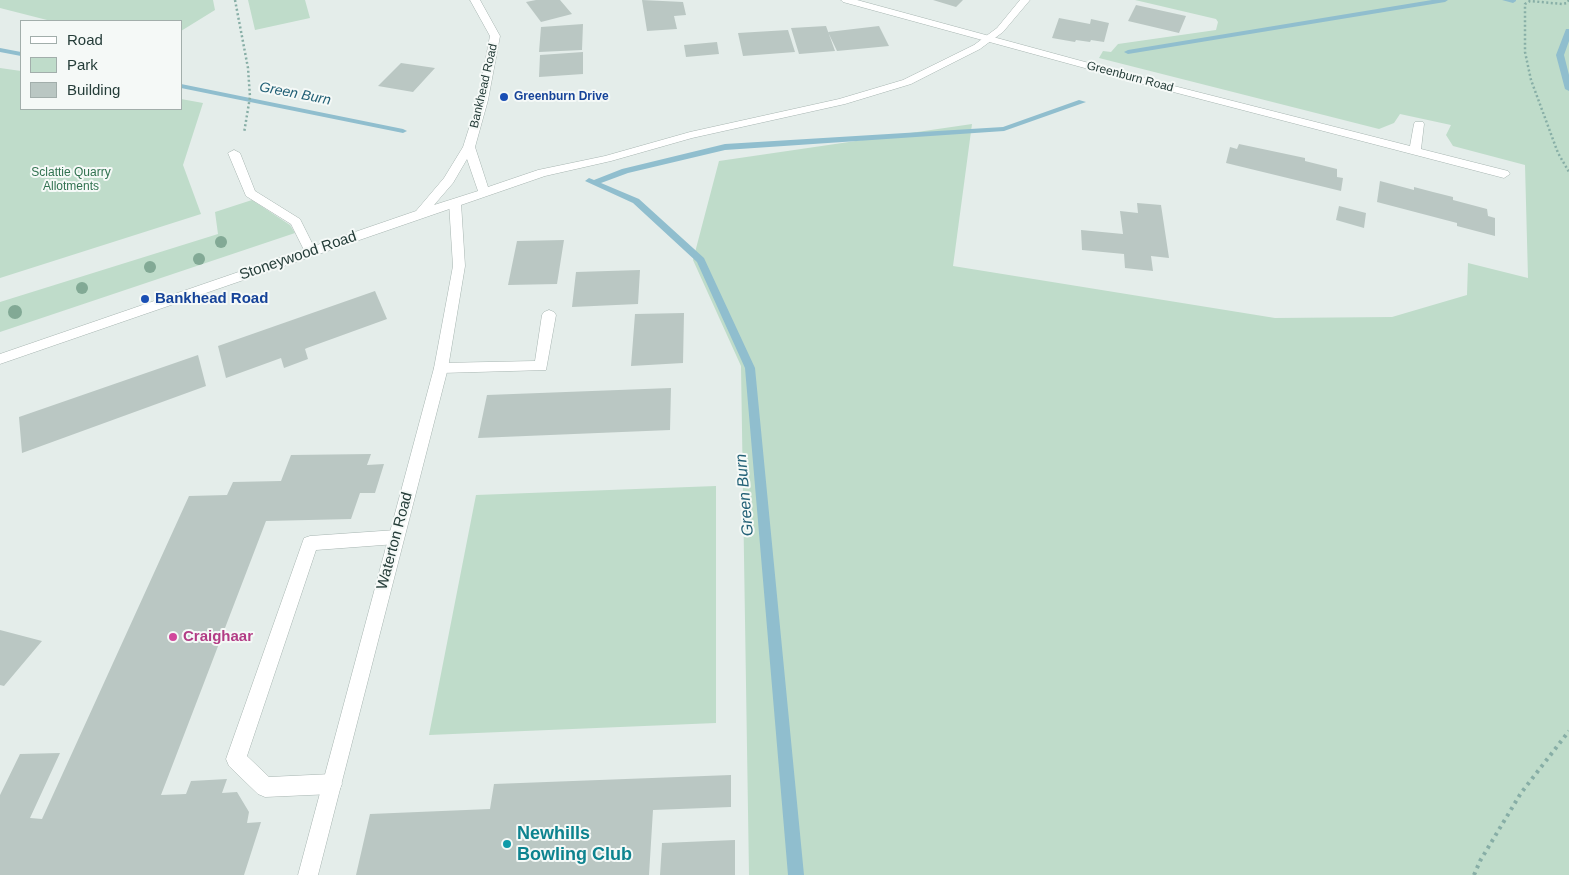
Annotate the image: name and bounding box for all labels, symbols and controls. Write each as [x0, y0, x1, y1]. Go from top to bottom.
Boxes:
legend [20, 20, 182, 110]
text: Road [67, 31, 103, 48]
street label: Bankhead Road [467, 42, 501, 130]
text: Park [67, 56, 98, 73]
street label: Greenburn Road [1085, 58, 1175, 96]
water label: Green Burn [258, 79, 332, 109]
text: Building [67, 81, 120, 98]
place label: Greenburn Drive [514, 90, 609, 104]
marker: Greenburn Drive [498, 91, 510, 103]
park label: Sclattie Quarry Allotments [31, 166, 111, 194]
street label: Stoneywood Road [237, 228, 359, 284]
place label: Bankhead Road [155, 290, 268, 308]
marker: Bankhead Road [139, 293, 151, 305]
water label: Green Burn [732, 453, 758, 537]
street label: Waterton Road [373, 490, 417, 592]
place label: Craighaar [183, 628, 253, 646]
marker: Craighaar [167, 631, 179, 643]
place label: Newhills Bowling Club [517, 823, 632, 866]
marker: Newhills Bowling Club [501, 838, 513, 850]

